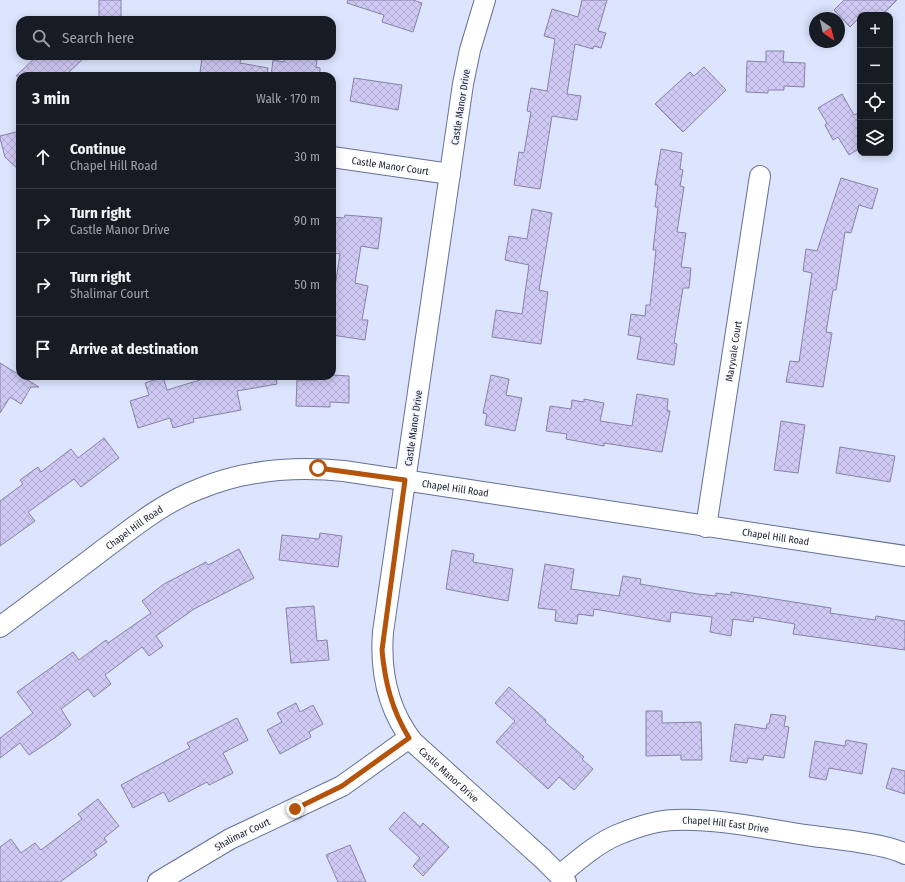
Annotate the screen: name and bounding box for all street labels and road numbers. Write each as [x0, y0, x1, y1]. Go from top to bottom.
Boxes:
street label: Castle Manor Drive [449, 68, 473, 146]
street label: Castle Manor Court [351, 155, 430, 178]
street label: Maryvale Court [723, 319, 745, 382]
street label: Castle Manor Drive [403, 389, 425, 467]
street label: Chapel Hill Road [421, 478, 489, 500]
street label: Chapel Hill Road [104, 504, 165, 553]
street label: Chapel Hill Road [741, 526, 810, 548]
street label: Castle Manor Drive [416, 745, 481, 805]
street label: Chapel Hill East Drive [682, 815, 770, 836]
street label: Shalimar Court [213, 816, 273, 854]

